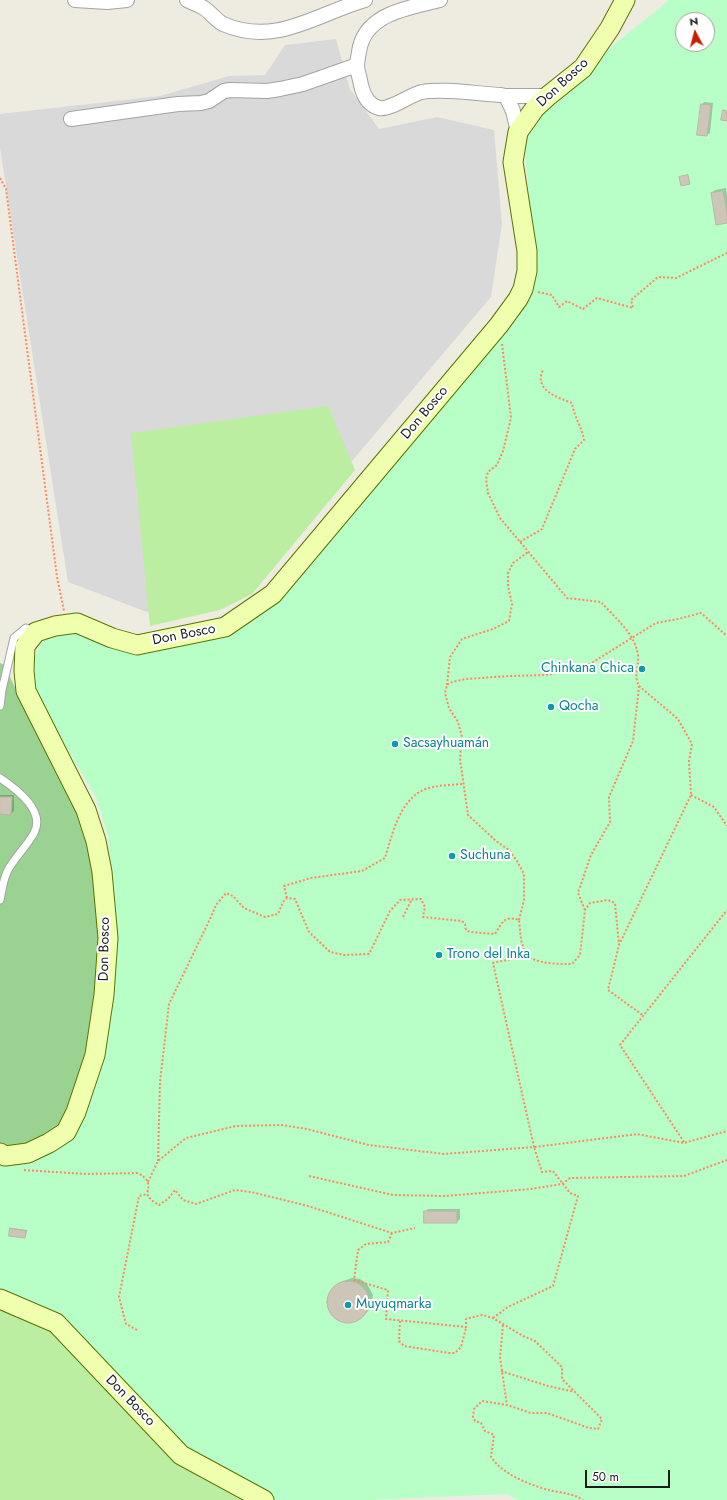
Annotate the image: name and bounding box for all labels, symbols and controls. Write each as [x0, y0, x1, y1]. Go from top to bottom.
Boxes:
north arrow [675, 12, 715, 52]
text: N [688, 13, 699, 30]
street label: Don Bosco [534, 55, 592, 111]
street label: Don Bosco [398, 383, 452, 443]
street label: Don Bosco [151, 621, 217, 649]
place label: Chinkana Chica [541, 661, 634, 677]
marker: Chinkana Chica [637, 664, 647, 674]
place label: Qocha [559, 699, 598, 715]
marker: Qocha [546, 702, 556, 712]
place label: Sacsayhuamán [403, 736, 489, 752]
marker: Sacsayhuamán [390, 739, 400, 749]
place label: Suchuna [460, 848, 510, 864]
marker: Suchuna [447, 851, 457, 861]
street label: Don Bosco [96, 917, 114, 981]
place label: Trono del Inka [447, 947, 530, 963]
marker: Trono del Inka [434, 950, 444, 960]
place label: Muyuqmarka [356, 1297, 432, 1313]
marker: Muyuqmarka [343, 1300, 353, 1310]
street label: Don Bosco [102, 1372, 158, 1430]
scale bar [587, 1462, 672, 1488]
text: 50 m [592, 1468, 619, 1486]

